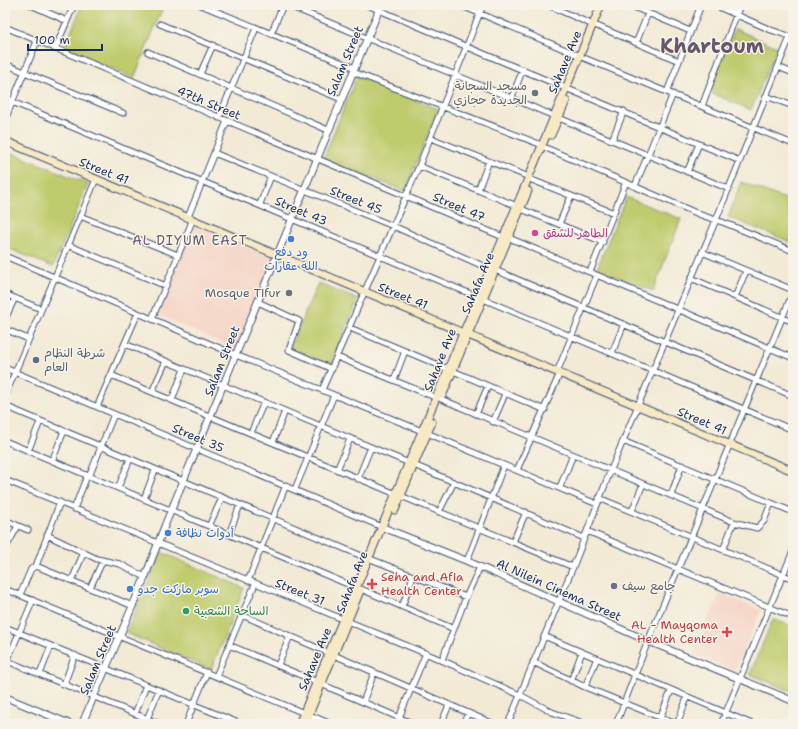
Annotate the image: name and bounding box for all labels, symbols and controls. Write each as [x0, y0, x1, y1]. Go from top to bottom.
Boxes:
street label: Salam Street [323, 23, 367, 99]
scale bar [28, 26, 102, 52]
street label: Sahave Ave [545, 28, 586, 96]
text: 100 m [34, 32, 70, 48]
district label: Khartoum [660, 33, 764, 59]
place label: مسجد السجانة الجديدة حجازي [454, 78, 527, 109]
street label: 47th Street [175, 82, 243, 124]
marker: مسجد السجانة الجديدة حجازي [530, 88, 540, 98]
street label: Street 41 [77, 154, 131, 188]
street label: Street 45 [328, 182, 384, 218]
street label: Street 47 [430, 189, 488, 225]
street label: Street 43 [272, 193, 330, 229]
place label: الطاهر للشقق [543, 225, 608, 241]
marker: الطاهر للشقق [530, 228, 540, 238]
district label: AL DIYUM EAST [132, 232, 248, 249]
marker: ود دفع الله عقارات [286, 234, 296, 244]
place label: ود دفع الله عقارات [264, 244, 318, 274]
street label: Sahafa Ave [458, 250, 498, 316]
street label: Street 41 [376, 279, 430, 313]
place label: Mosque Tifur [205, 285, 281, 301]
marker: Mosque Tifur [284, 288, 294, 298]
street label: Salam Street [201, 323, 243, 399]
street label: Sahave Ave [420, 326, 460, 394]
place label: شرطة النظام العام [44, 345, 105, 376]
marker: شرطة النظام العام [31, 355, 41, 365]
street label: Street 41 [675, 403, 729, 439]
street label: Street 35 [170, 420, 226, 456]
place label: أدوات نظافة [176, 525, 234, 541]
marker: أدوات نظافة [163, 528, 173, 538]
street label: Sahafa Ave [332, 548, 372, 615]
street label: Al Nilein Cinema Street [494, 555, 624, 625]
place label: Seha and Afia Health Center [381, 569, 464, 599]
street label: Street 31 [273, 575, 327, 609]
marker: Seha and Afia Health Center [366, 578, 378, 590]
place label: جامع سيف [622, 578, 676, 595]
place label: سوبر ماركت جدو [137, 581, 219, 597]
marker: جامع سيف [609, 581, 619, 591]
marker: سوبر ماركت جدو [125, 584, 135, 594]
place label: الساحة الشعبية [194, 603, 268, 619]
marker: الساحة الشعبية [181, 606, 191, 616]
place label: AL - Mayqoma Health Center [631, 617, 719, 647]
street label: Salam Street [76, 622, 120, 698]
street label: Sahave Ave [295, 625, 336, 693]
marker: AL - Mayqoma Health Center [721, 626, 733, 638]

